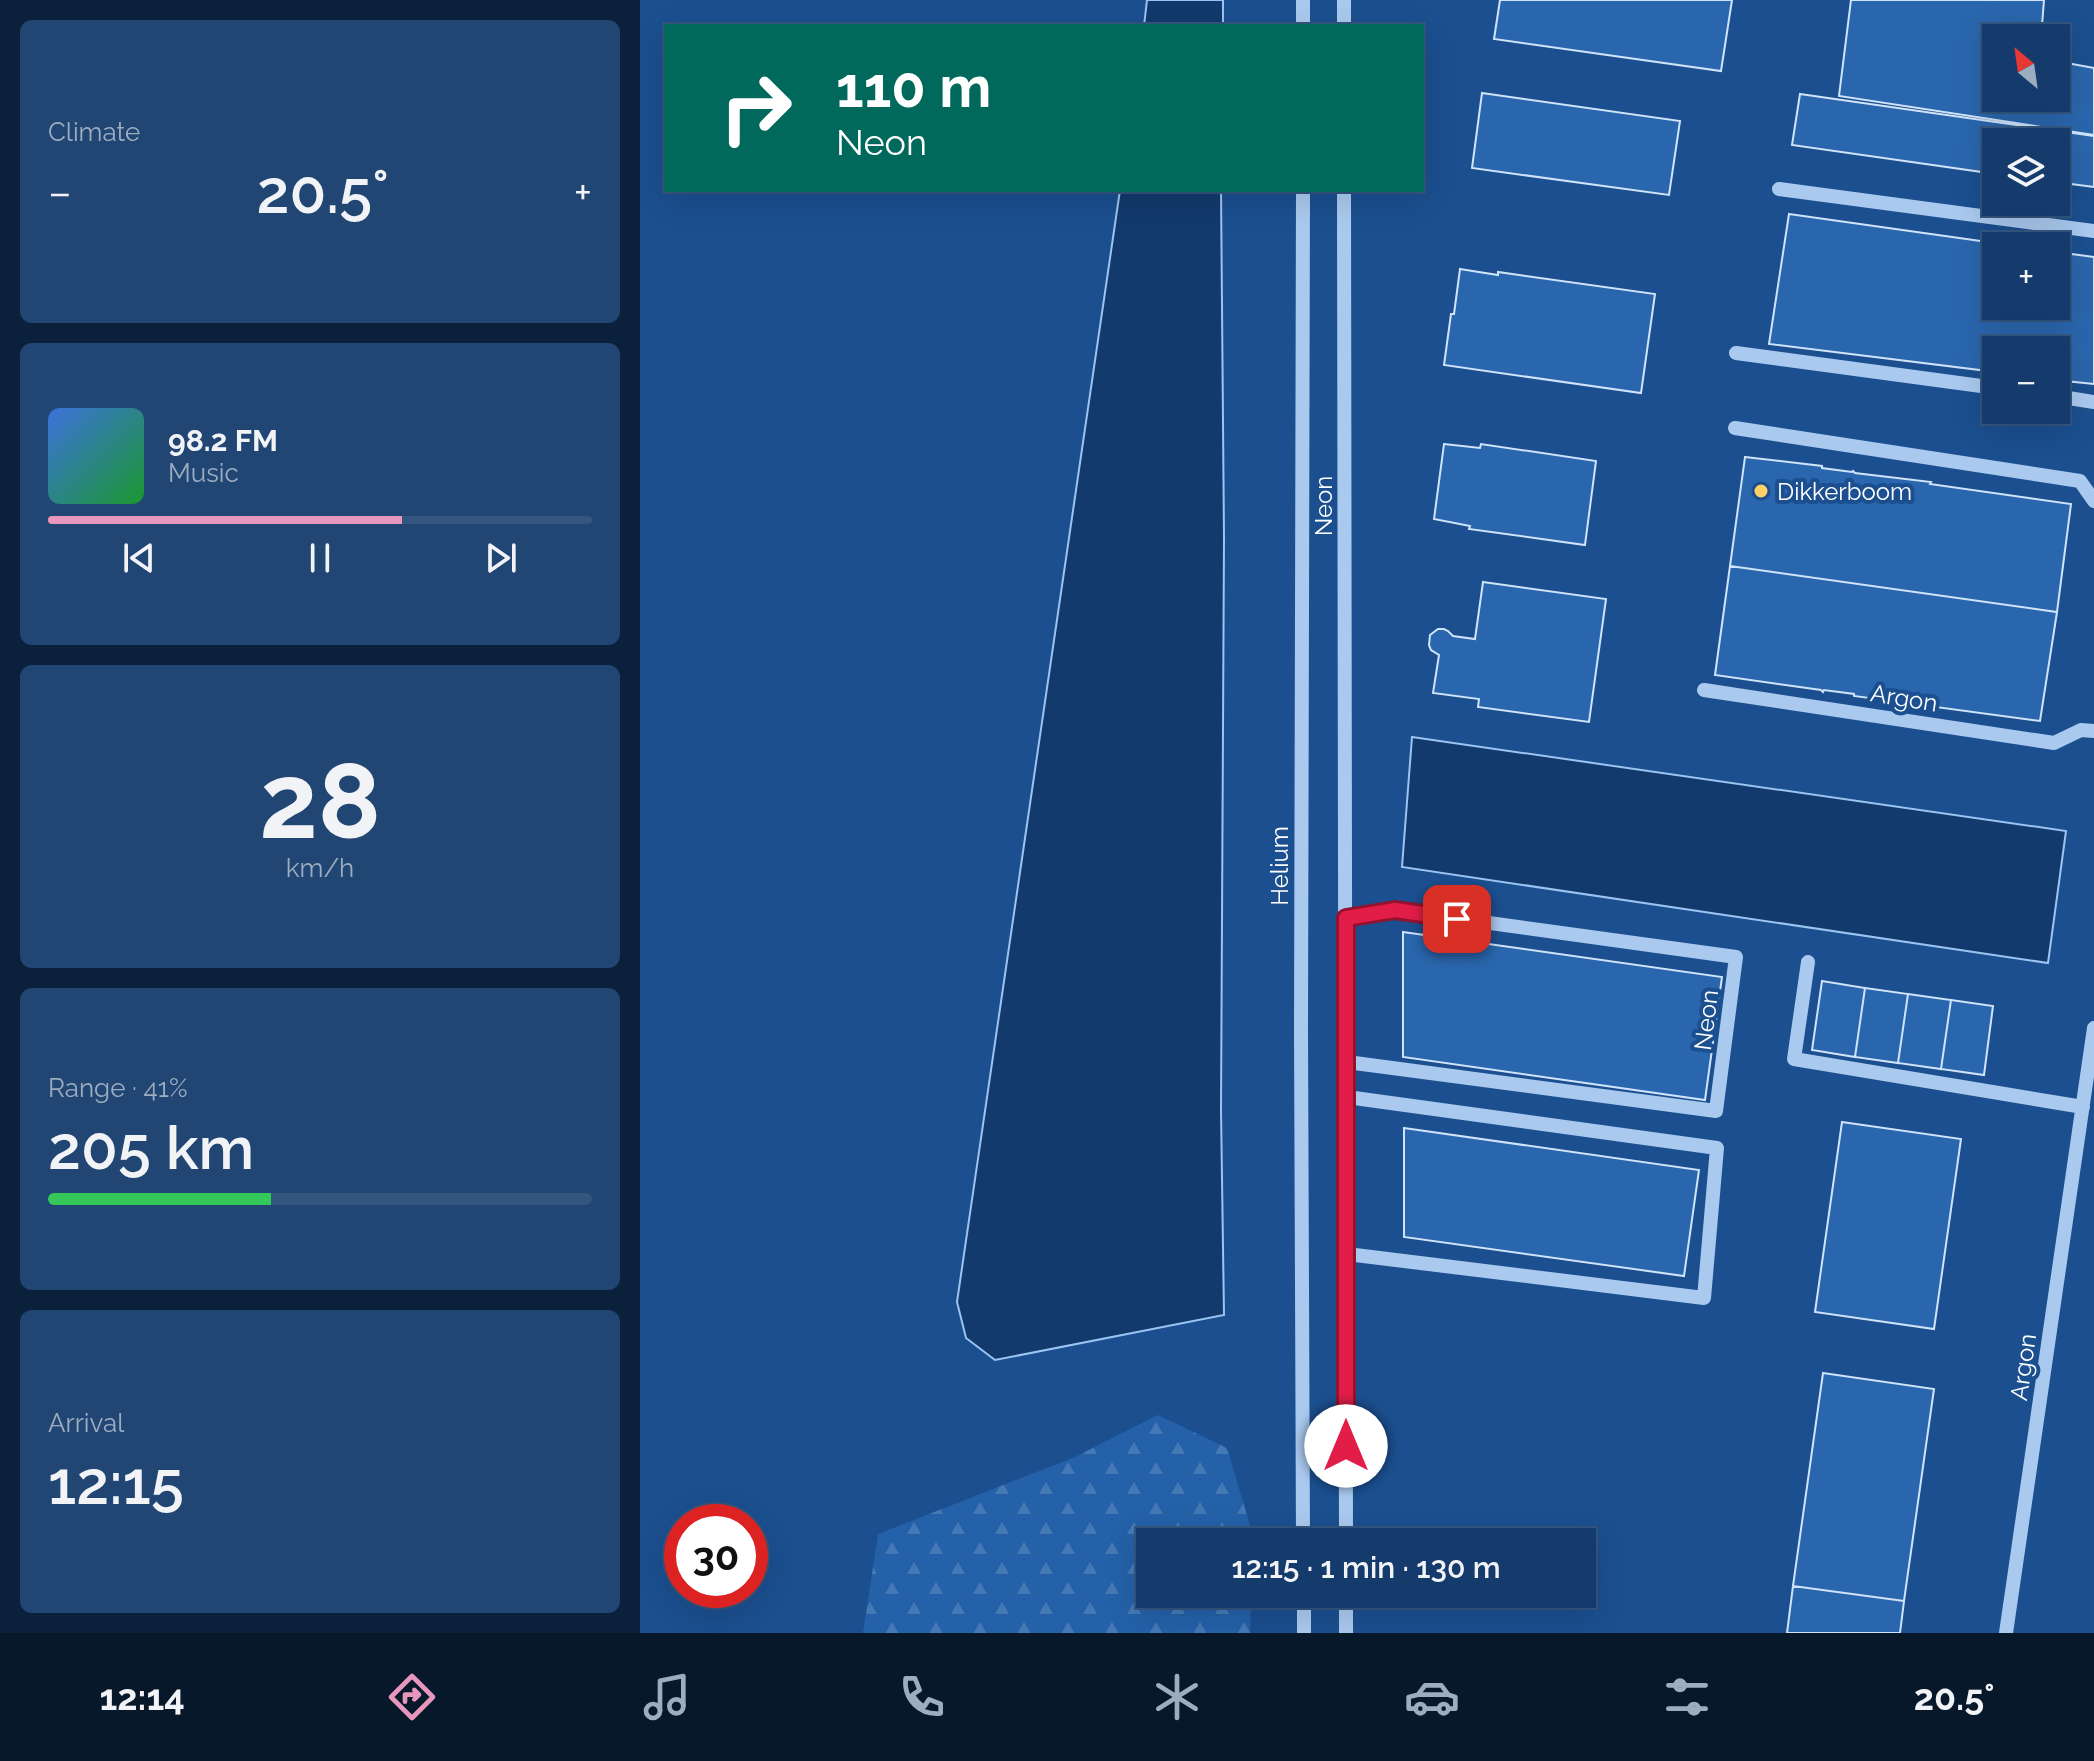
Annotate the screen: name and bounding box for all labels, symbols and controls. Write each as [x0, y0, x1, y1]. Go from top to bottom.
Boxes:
north arrow [1982, 24, 2070, 112]
map controls [1982, 24, 2070, 424]
text: 110 m [836, 54, 991, 120]
icon: right [704, 56, 808, 160]
text: Climate [48, 117, 140, 147]
text: Neon [836, 121, 927, 163]
button: layers [1982, 128, 2070, 216]
text: 20.5° [257, 157, 389, 227]
text: − [48, 167, 72, 218]
text: + [574, 167, 592, 218]
button: + [1982, 232, 2070, 320]
button: − [1982, 336, 2070, 424]
text: 98.2 FM [168, 423, 278, 458]
text: Music [168, 458, 239, 488]
street label: Neon [1309, 476, 1338, 536]
place label: Dikkerboom [1777, 477, 1912, 506]
marker: Dikkerboom [1752, 482, 1770, 500]
icon: previous [117, 536, 161, 580]
icon: pause [298, 536, 342, 580]
icon: next [479, 536, 523, 580]
street label: Argon [1868, 678, 1940, 718]
text: 28 [259, 740, 381, 862]
street label: Helium [1265, 826, 1294, 906]
text: km/h [286, 853, 354, 883]
pin [1423, 885, 1491, 953]
icon: arrive [1435, 897, 1479, 941]
street label: Neon [1688, 988, 1724, 1052]
text: Range · 41% [48, 1073, 188, 1103]
text: 205 km [48, 1113, 254, 1183]
street label: Argon [2004, 1332, 2042, 1402]
position arrow [1304, 1404, 1388, 1488]
text: Arrival [48, 1408, 124, 1438]
text: 12:15 [48, 1448, 184, 1518]
speed limit sign: 30 [664, 1504, 768, 1608]
text: 12:15 · 1 min · 130 m [1231, 1550, 1501, 1585]
icon: directions [384, 1669, 440, 1725]
icon: music [639, 1669, 695, 1725]
icon: phone [894, 1669, 950, 1725]
icon: climate [1149, 1669, 1205, 1725]
icon: car [1404, 1669, 1460, 1725]
icon: filters [1659, 1669, 1715, 1725]
text: 12:14 [99, 1676, 185, 1718]
text: 20.5° [1914, 1676, 1994, 1718]

